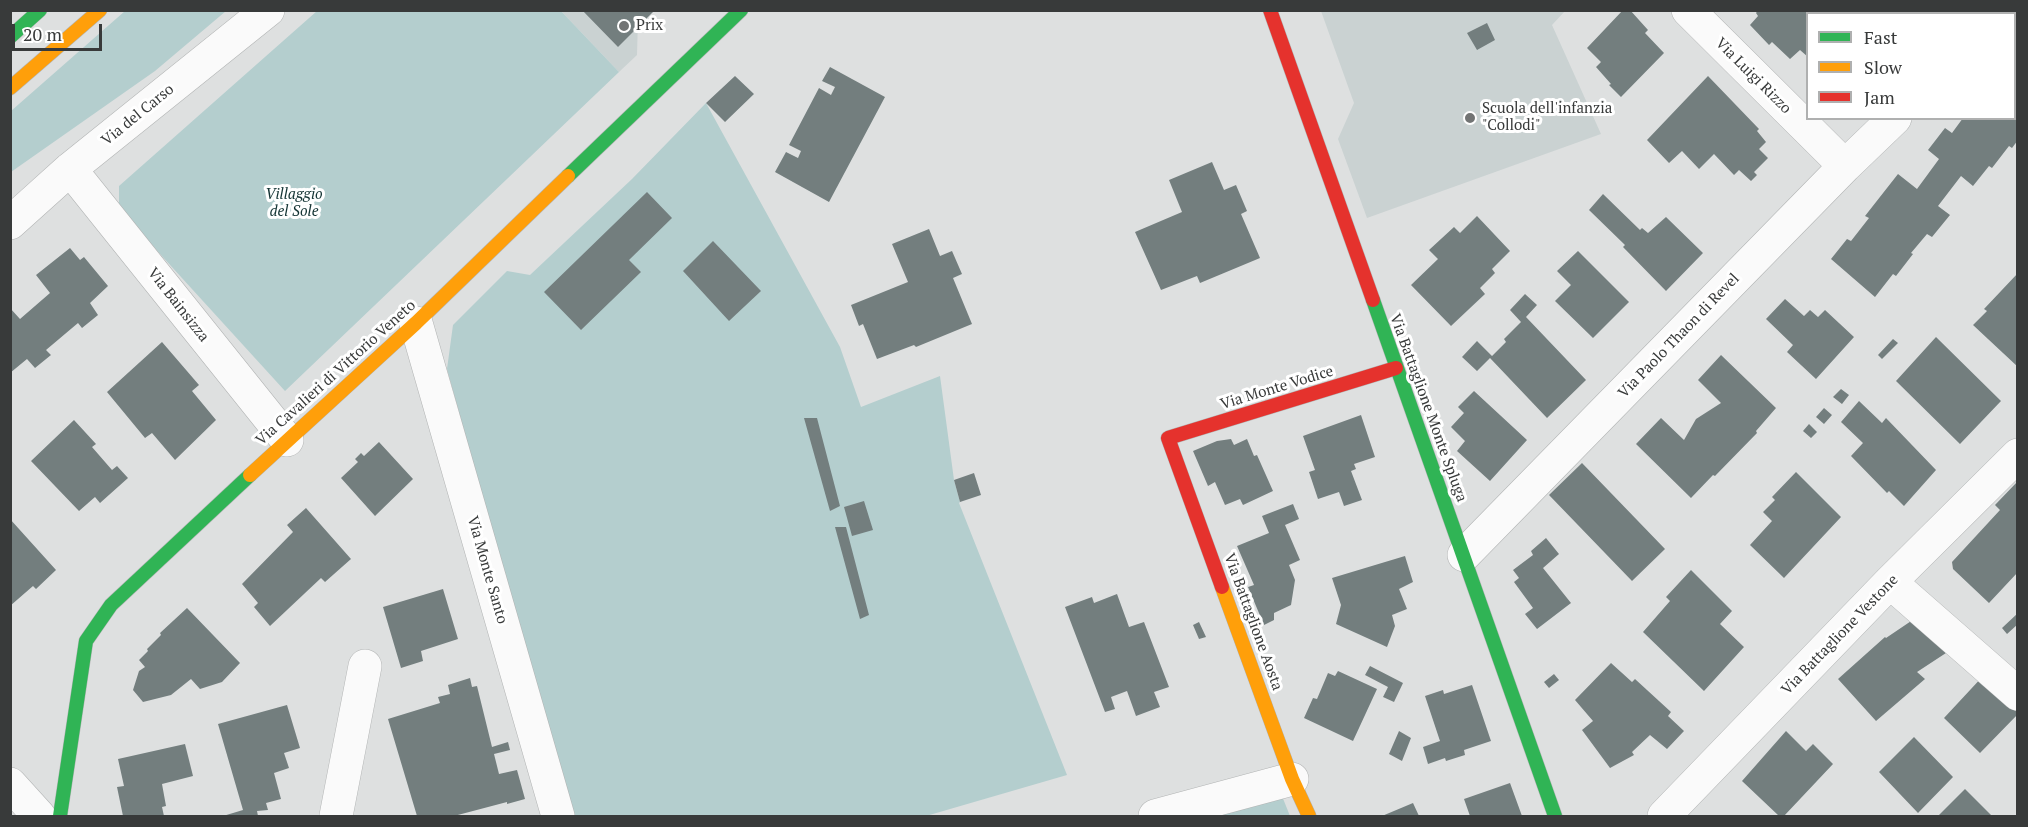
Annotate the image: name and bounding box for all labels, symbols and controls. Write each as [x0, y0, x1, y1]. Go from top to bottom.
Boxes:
scale bar [15, 12, 105, 50]
legend [1806, 12, 2016, 120]
place label: Prix [636, 17, 663, 35]
marker: Prix [617, 19, 631, 33]
text: 20 m [23, 22, 62, 46]
text: Fast [1864, 25, 1897, 49]
street label: Via Luigi Rizzo [1711, 34, 1795, 118]
text: Slow [1864, 55, 1902, 79]
street label: Via del Carso [98, 80, 178, 150]
text: Jam [1864, 85, 1895, 109]
place label: Scuola dell'infanzia "Collodi" [1482, 100, 1612, 135]
marker: Scuola dell'infanzia "Collodi" [1463, 111, 1477, 125]
park label: Villaggio del Sole [265, 186, 323, 221]
street label: Via Bainsizza [143, 264, 213, 346]
street label: Via Paolo Thaon di Revel [1615, 270, 1743, 402]
street label: Via Cavalieri di Vittorio Veneto [252, 297, 420, 449]
street label: Via Battaglione Monte Spluga [1386, 311, 1470, 505]
street label: Via Monte Vodice [1218, 362, 1336, 414]
street label: Via Monte Santo [463, 514, 511, 626]
street label: Via Battaglione Aosta [1220, 551, 1286, 693]
street label: Via Battaglione Vestone [1778, 571, 1902, 699]

